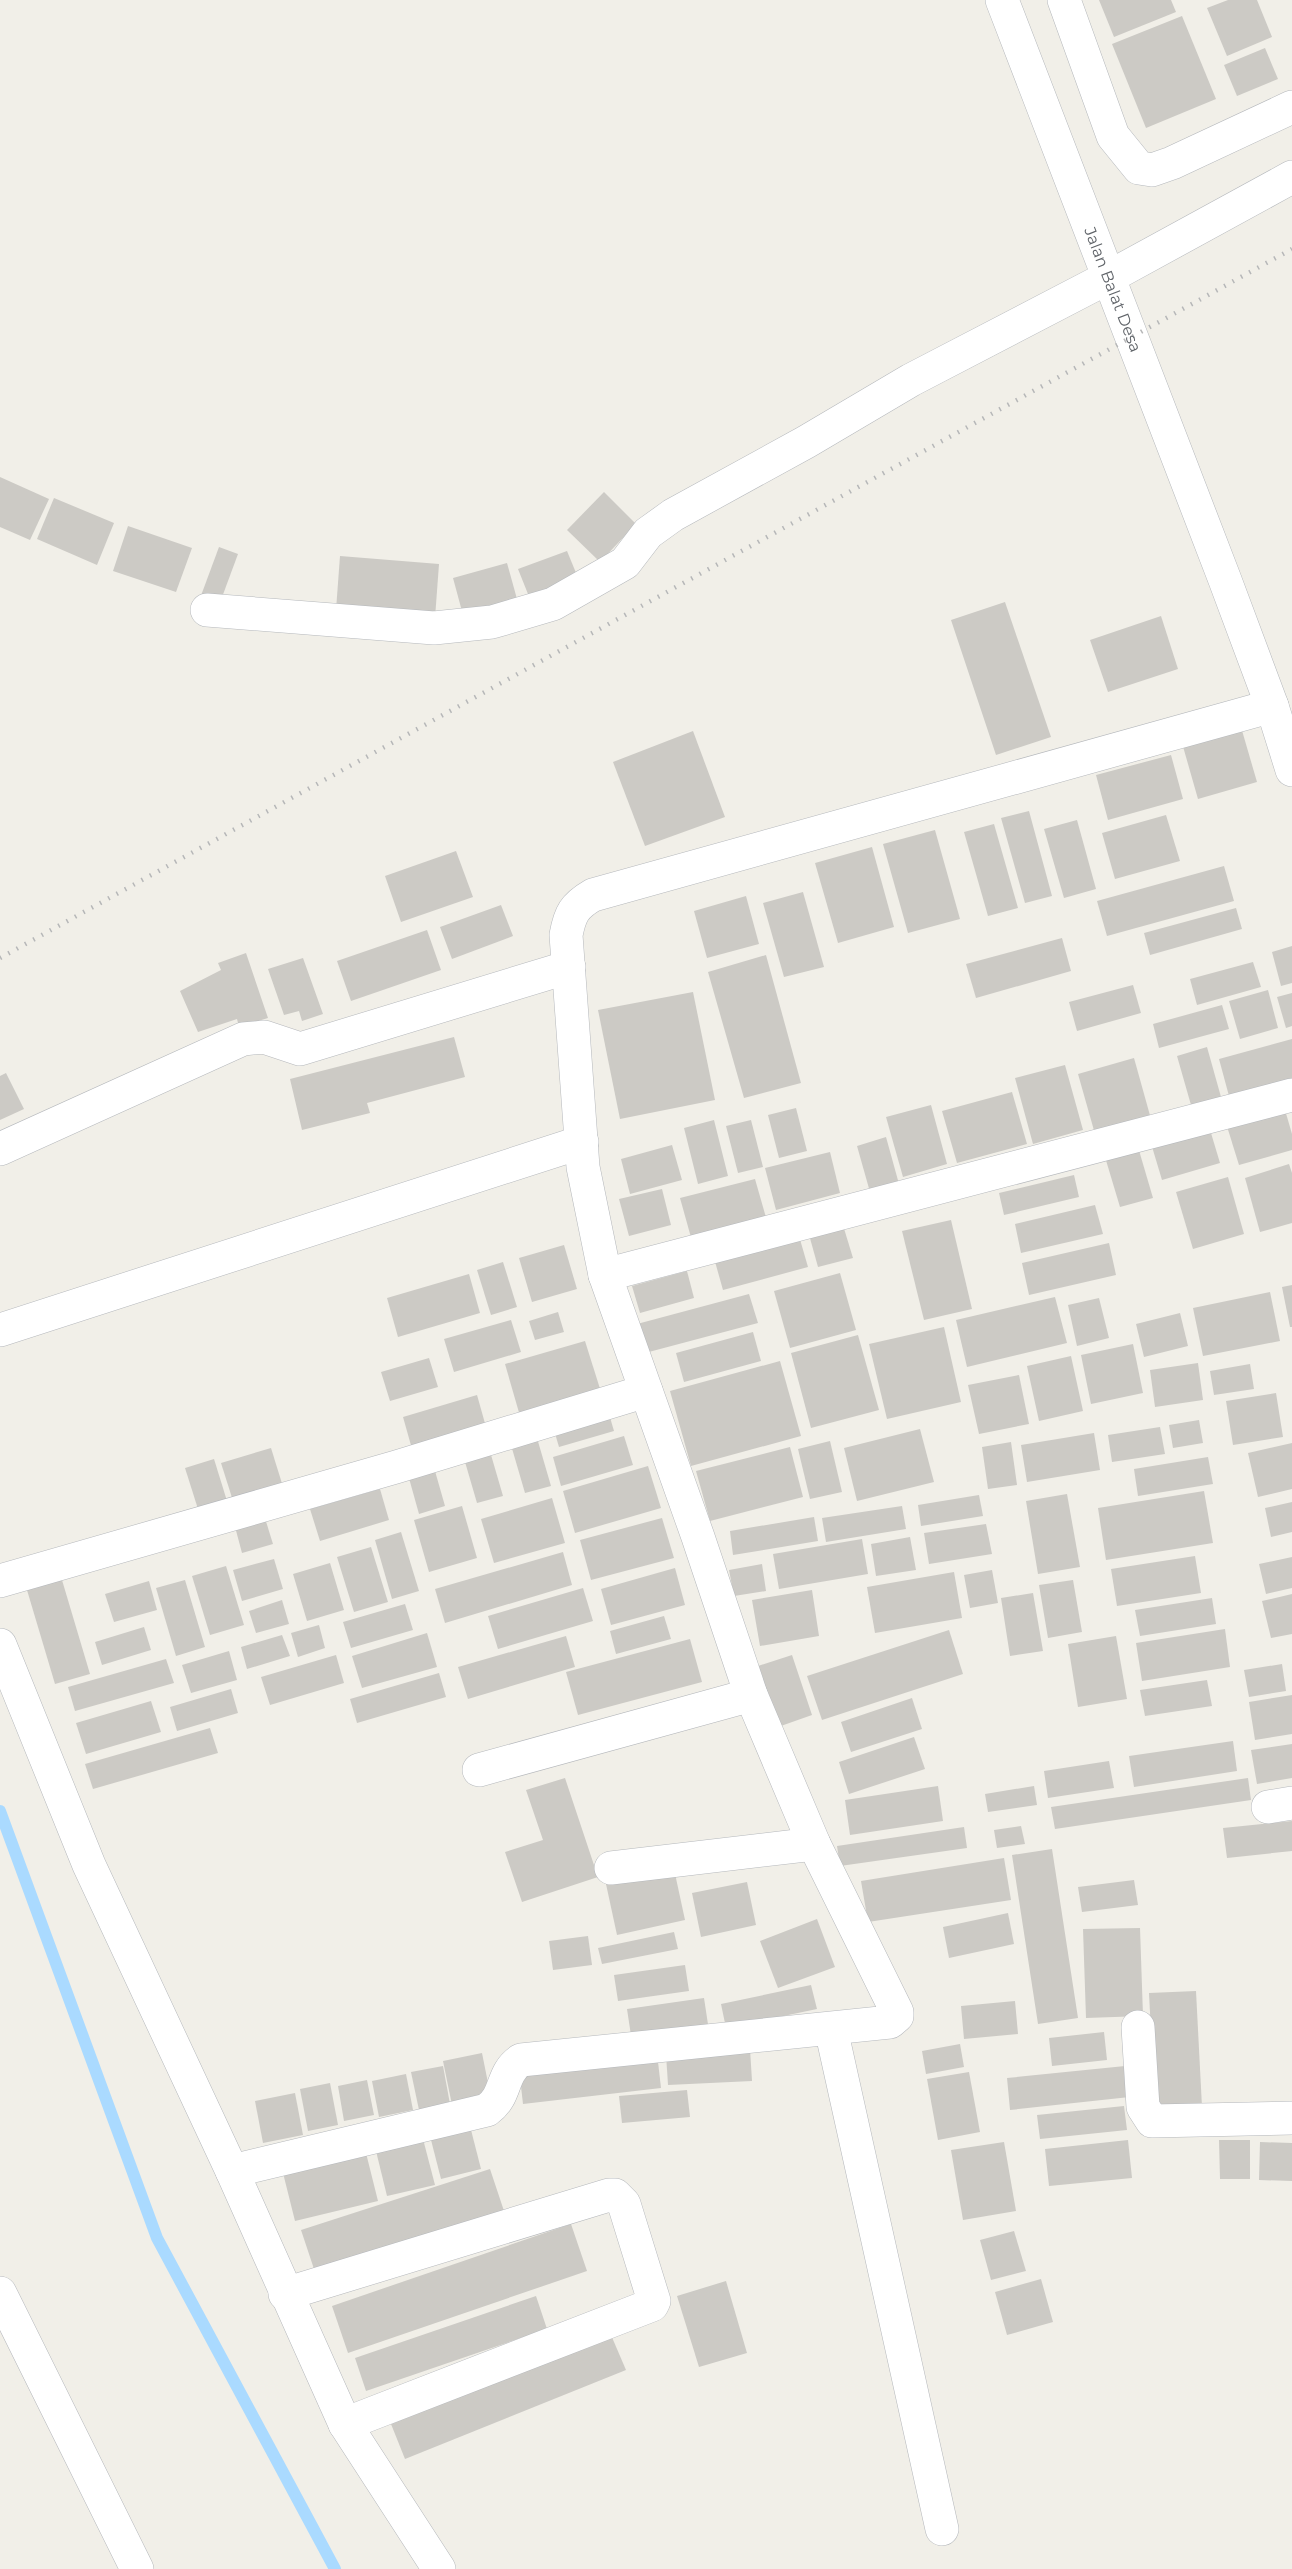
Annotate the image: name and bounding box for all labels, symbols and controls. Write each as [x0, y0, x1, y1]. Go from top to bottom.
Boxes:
street label: Jalan Balat Desa [1080, 223, 1146, 355]

